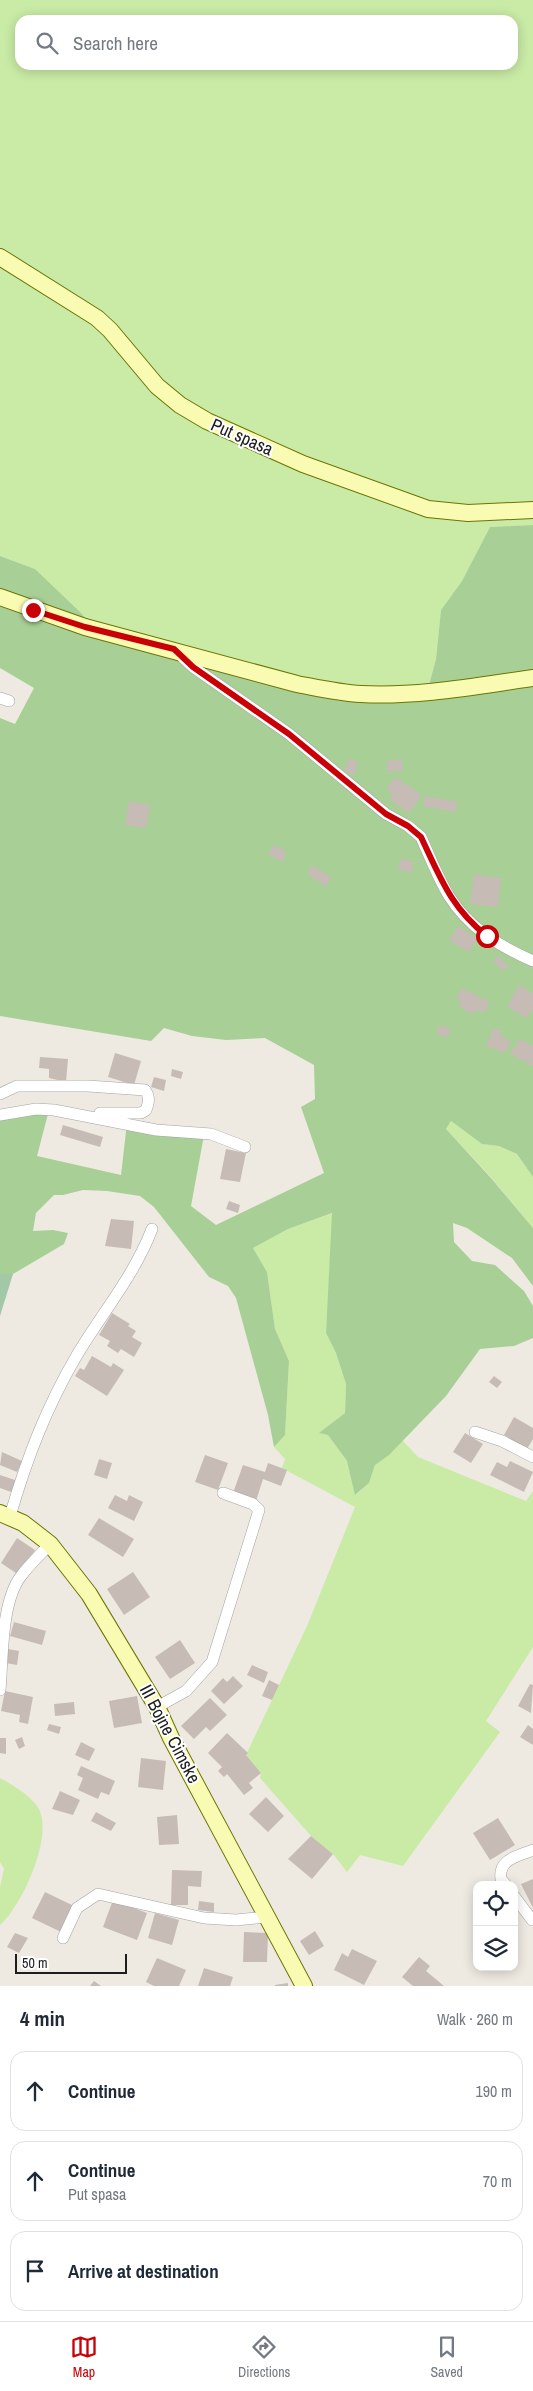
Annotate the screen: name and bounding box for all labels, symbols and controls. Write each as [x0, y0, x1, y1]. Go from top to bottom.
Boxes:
search box [15, 15, 518, 70]
icon: search [33, 29, 61, 57]
text: Search here [73, 30, 158, 56]
street label: Put spasa [207, 412, 277, 461]
route end [22, 599, 45, 622]
route start [476, 925, 499, 948]
street label: III Bojne Cimske [134, 1680, 207, 1787]
map controls [473, 1881, 518, 1971]
button: locate [473, 1881, 518, 1926]
button: layers [473, 1926, 518, 1971]
scale bar [15, 1951, 128, 1974]
text: 50 m [22, 1954, 48, 1972]
text: 4 min [20, 2004, 65, 2033]
text: Walk · 260 m [437, 2008, 513, 2030]
icon: ahead [21, 2077, 49, 2105]
text: Continue [68, 2078, 136, 2104]
text: 190 m [476, 2080, 512, 2102]
text: Continue [68, 2157, 136, 2183]
icon: ahead [21, 2167, 49, 2195]
text: 70 m [483, 2170, 512, 2192]
text: Put spasa [68, 2183, 126, 2205]
icon: arrive [21, 2257, 49, 2285]
text: Arrive at destination [68, 2258, 219, 2284]
tab: Map [70, 2333, 98, 2381]
tab: Directions [238, 2333, 290, 2381]
tab: Saved [430, 2333, 463, 2381]

